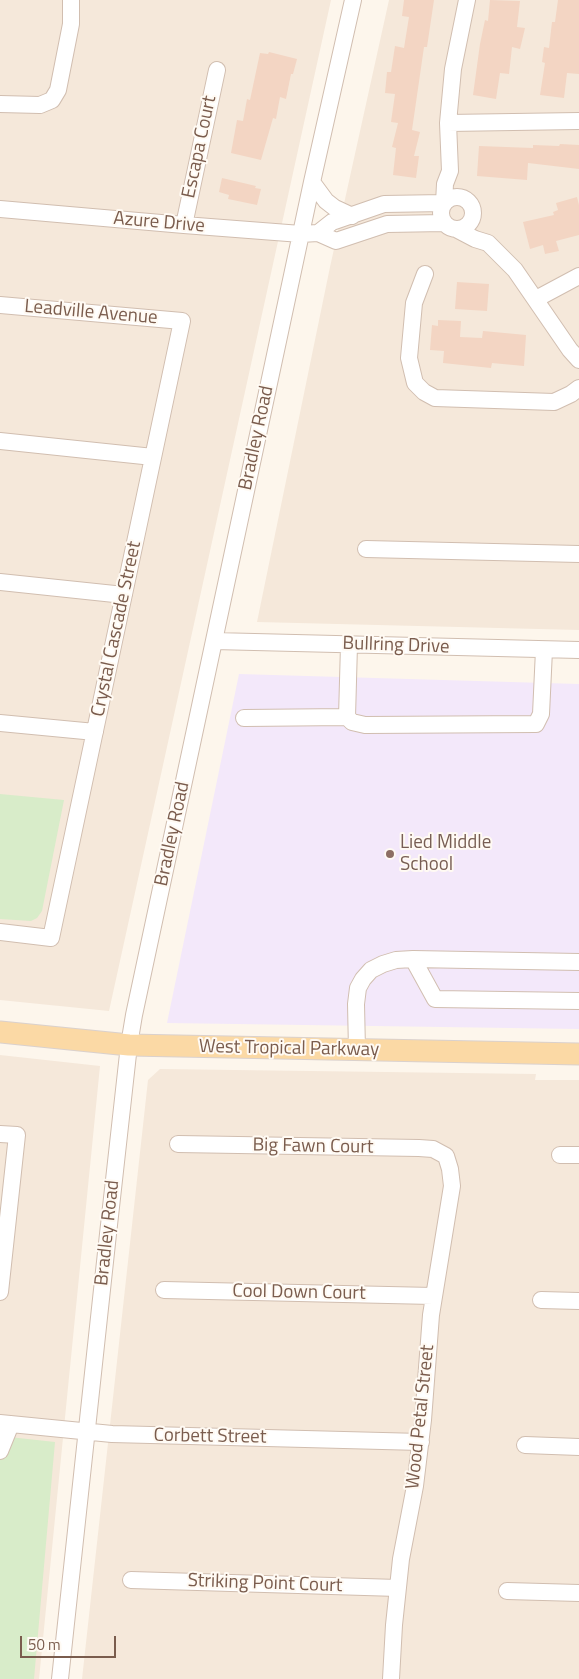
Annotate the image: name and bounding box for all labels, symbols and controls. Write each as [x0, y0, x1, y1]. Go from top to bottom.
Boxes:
street label: Escapa Court [178, 94, 222, 200]
street label: Azure Drive [112, 208, 206, 238]
street label: Leadville Avenue [24, 296, 158, 330]
street label: Bradley Road [235, 384, 279, 492]
street label: Crystal Cascade Street [87, 539, 147, 719]
street label: Bullring Drive [342, 633, 450, 659]
street label: Bradley Road [151, 780, 195, 888]
place label: Lied Middle School [400, 832, 491, 876]
marker: Lied Middle School [384, 848, 396, 860]
street label: West Tropical Parkway [199, 1036, 379, 1062]
street label: Big Fawn Court [252, 1135, 374, 1159]
street label: Bradley Road [91, 1179, 125, 1287]
street label: Cool Down Court [232, 1280, 366, 1306]
street label: Wood Petal Street [402, 1344, 440, 1490]
street label: Corbett Street [153, 1425, 267, 1449]
street label: Striking Point Court [187, 1570, 343, 1598]
scale bar [22, 1626, 119, 1658]
text: 50 m [28, 1633, 61, 1656]

